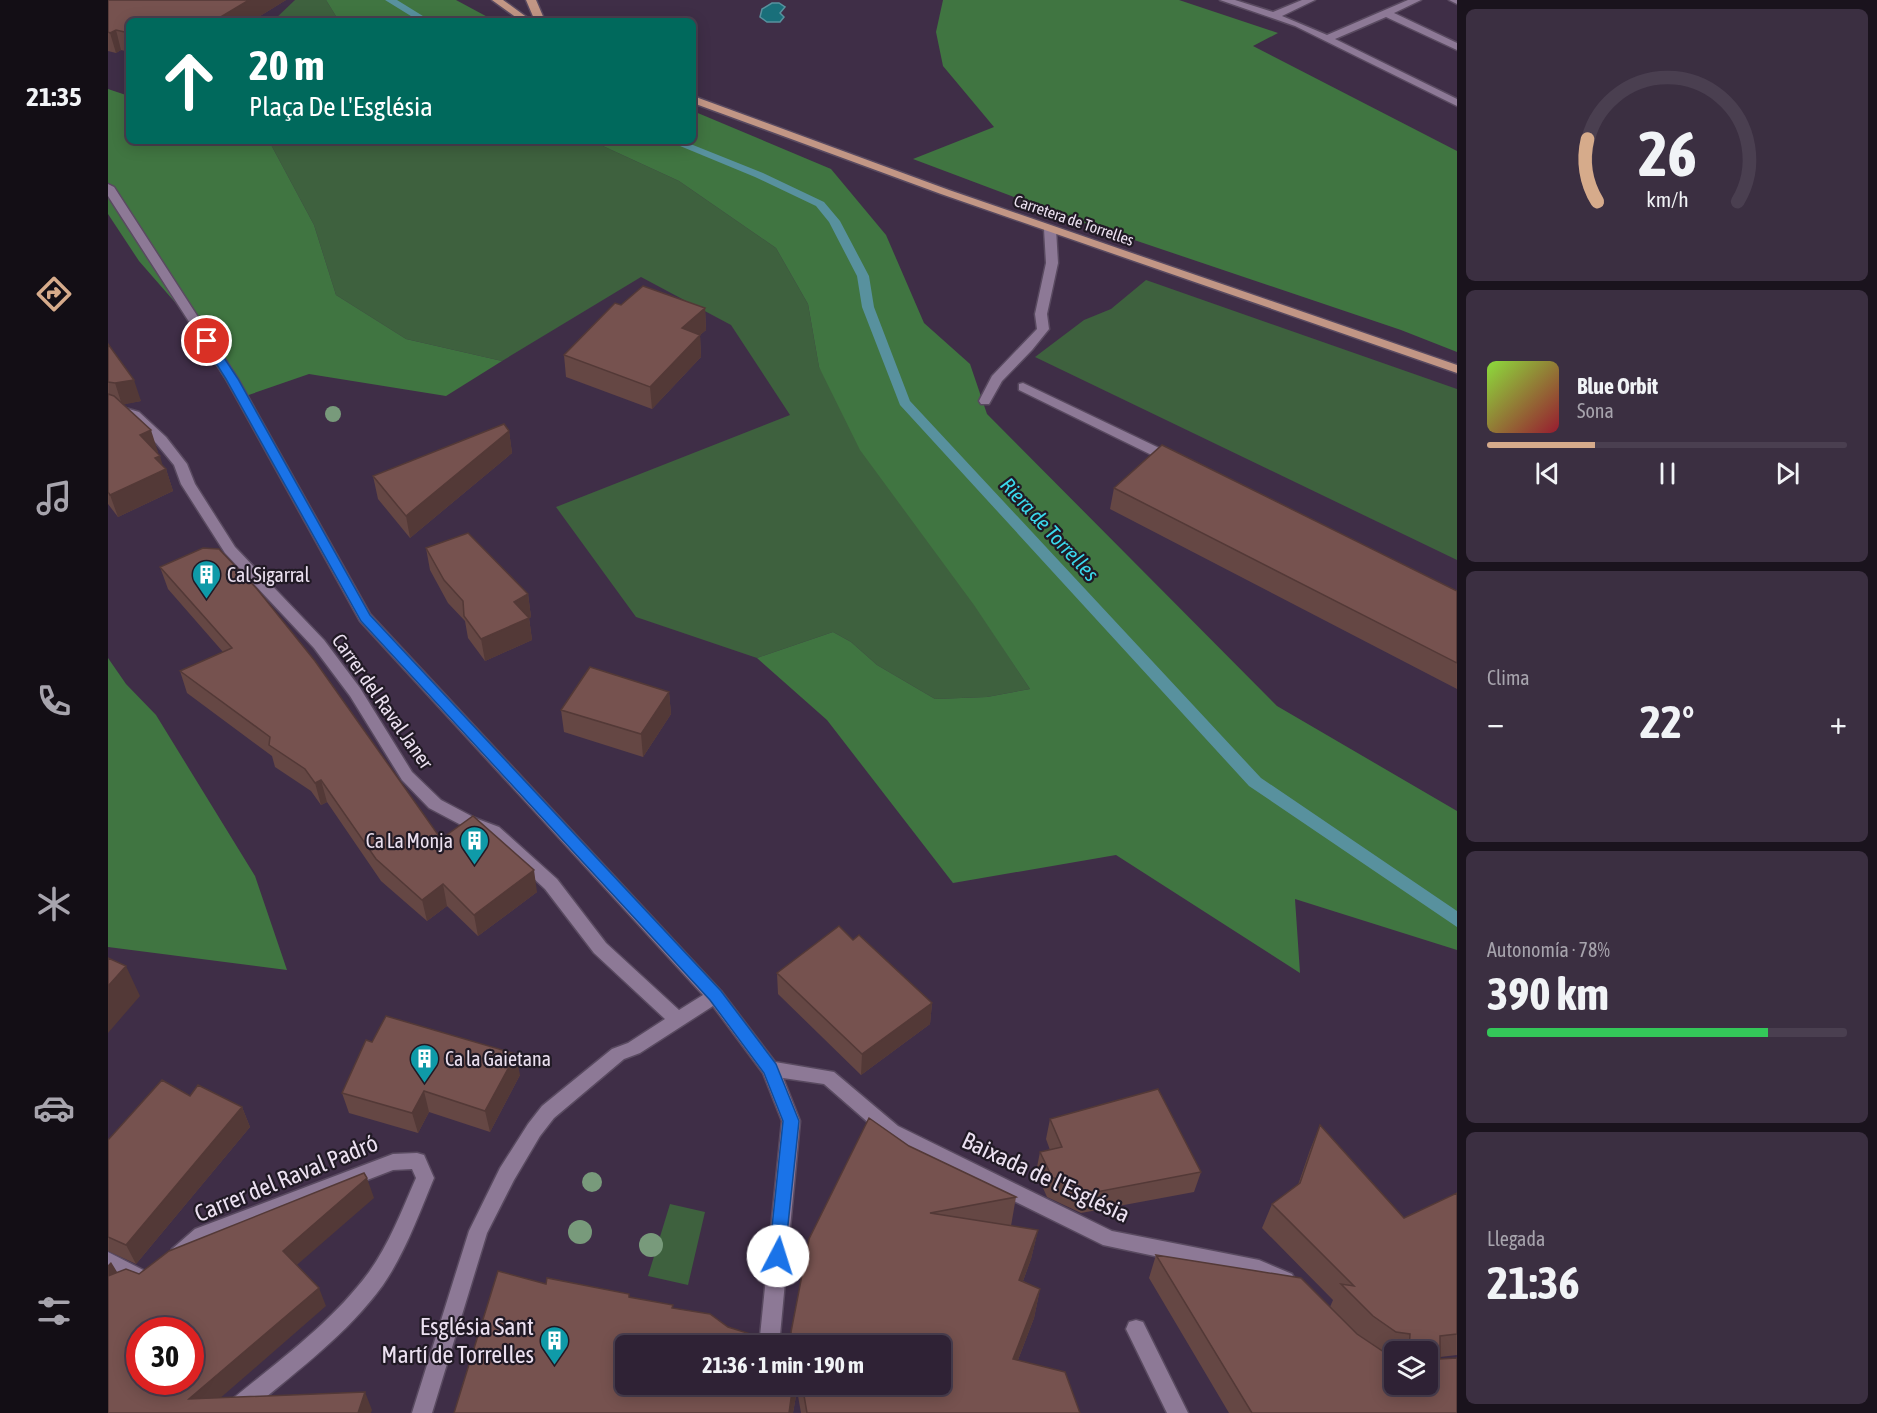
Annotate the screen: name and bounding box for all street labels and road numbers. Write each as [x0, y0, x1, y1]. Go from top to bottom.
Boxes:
street label: Carretera de Torrelles [1012, 191, 1137, 249]
street label: Carrer del Raval Janer [328, 629, 439, 774]
street label: Baixada de l'Església [958, 1126, 1134, 1228]
street label: Carrer del Raval Padró [190, 1129, 382, 1227]

